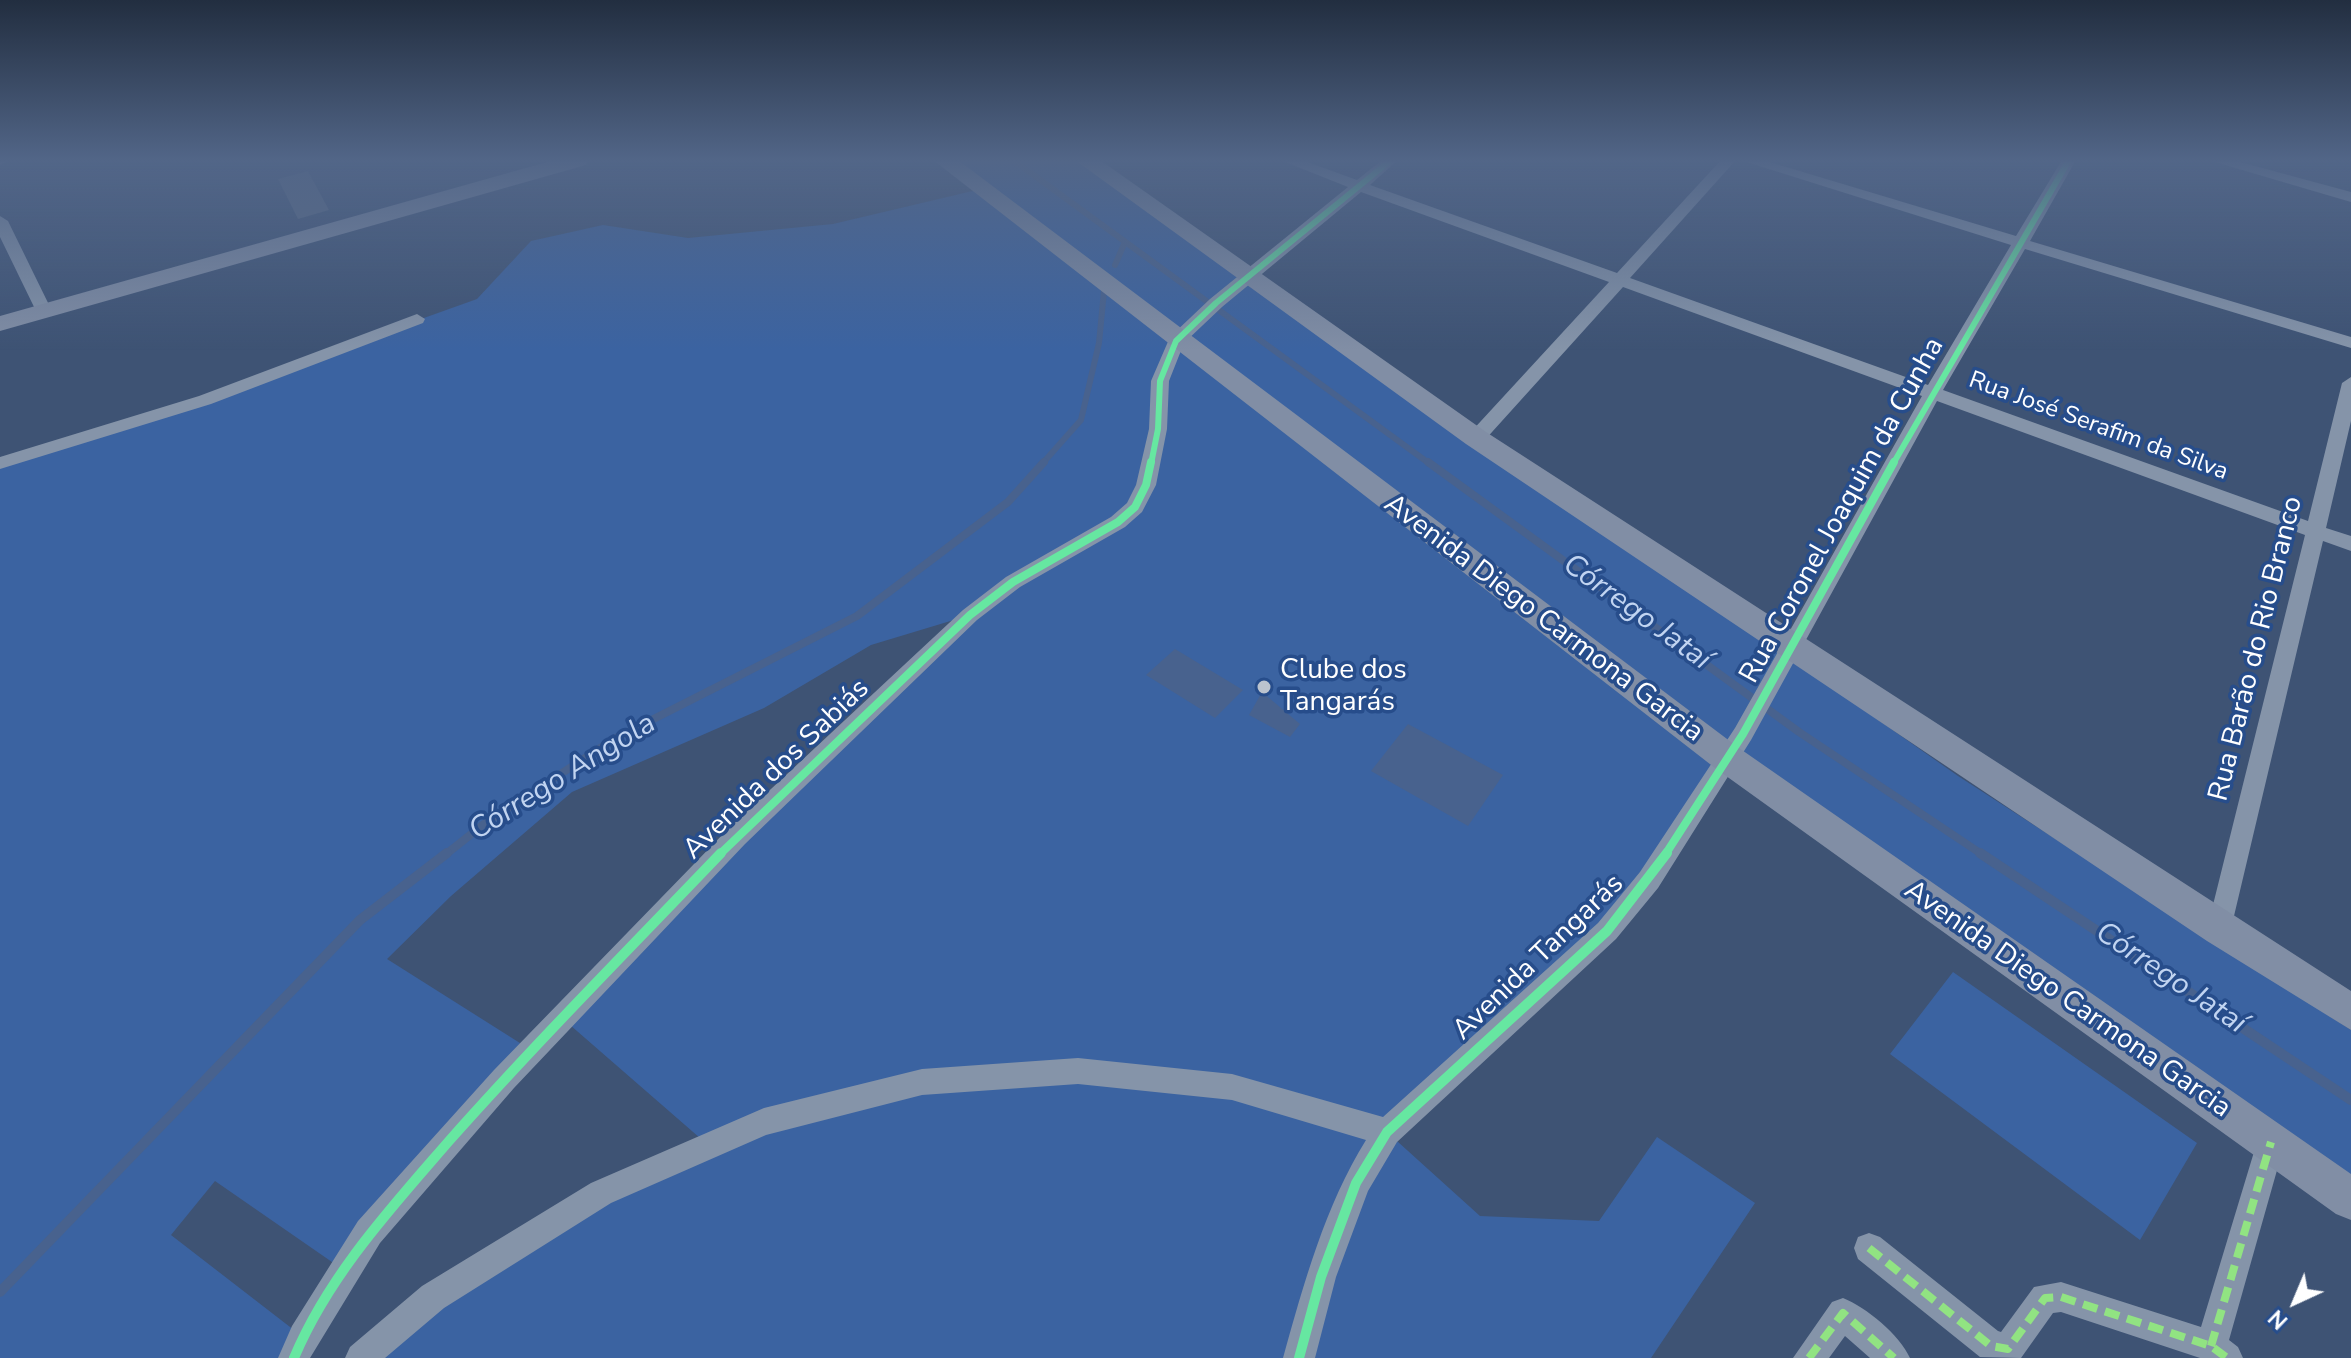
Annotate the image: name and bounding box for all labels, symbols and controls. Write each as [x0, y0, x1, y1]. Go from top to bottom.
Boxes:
street label: Rua Coronel Joaquim da Cunha [1734, 332, 1952, 690]
street label: Rua José Serafim da Silva [1964, 367, 2232, 487]
street label: Avenida Diego Carmona Garcia [1377, 488, 1709, 750]
street label: Rua Barão do Rio Branco [2203, 493, 2311, 805]
water label: Córrego Jataí [1555, 547, 1717, 679]
place label: Clube dos Tangarás [1280, 654, 1407, 720]
street label: Avenida dos Sabiás [677, 673, 877, 867]
marker: Clube dos Tangarás [1255, 678, 1273, 696]
water label: Córrego Angola [463, 706, 663, 850]
street label: Avenida Tangarás [1447, 868, 1631, 1048]
street label: Avenida Diego Carmona Garcia [1897, 874, 2237, 1126]
water label: Córrego Jataí [2088, 915, 2252, 1043]
north arrow [2255, 1262, 2335, 1342]
text: N [2262, 1303, 2295, 1336]

